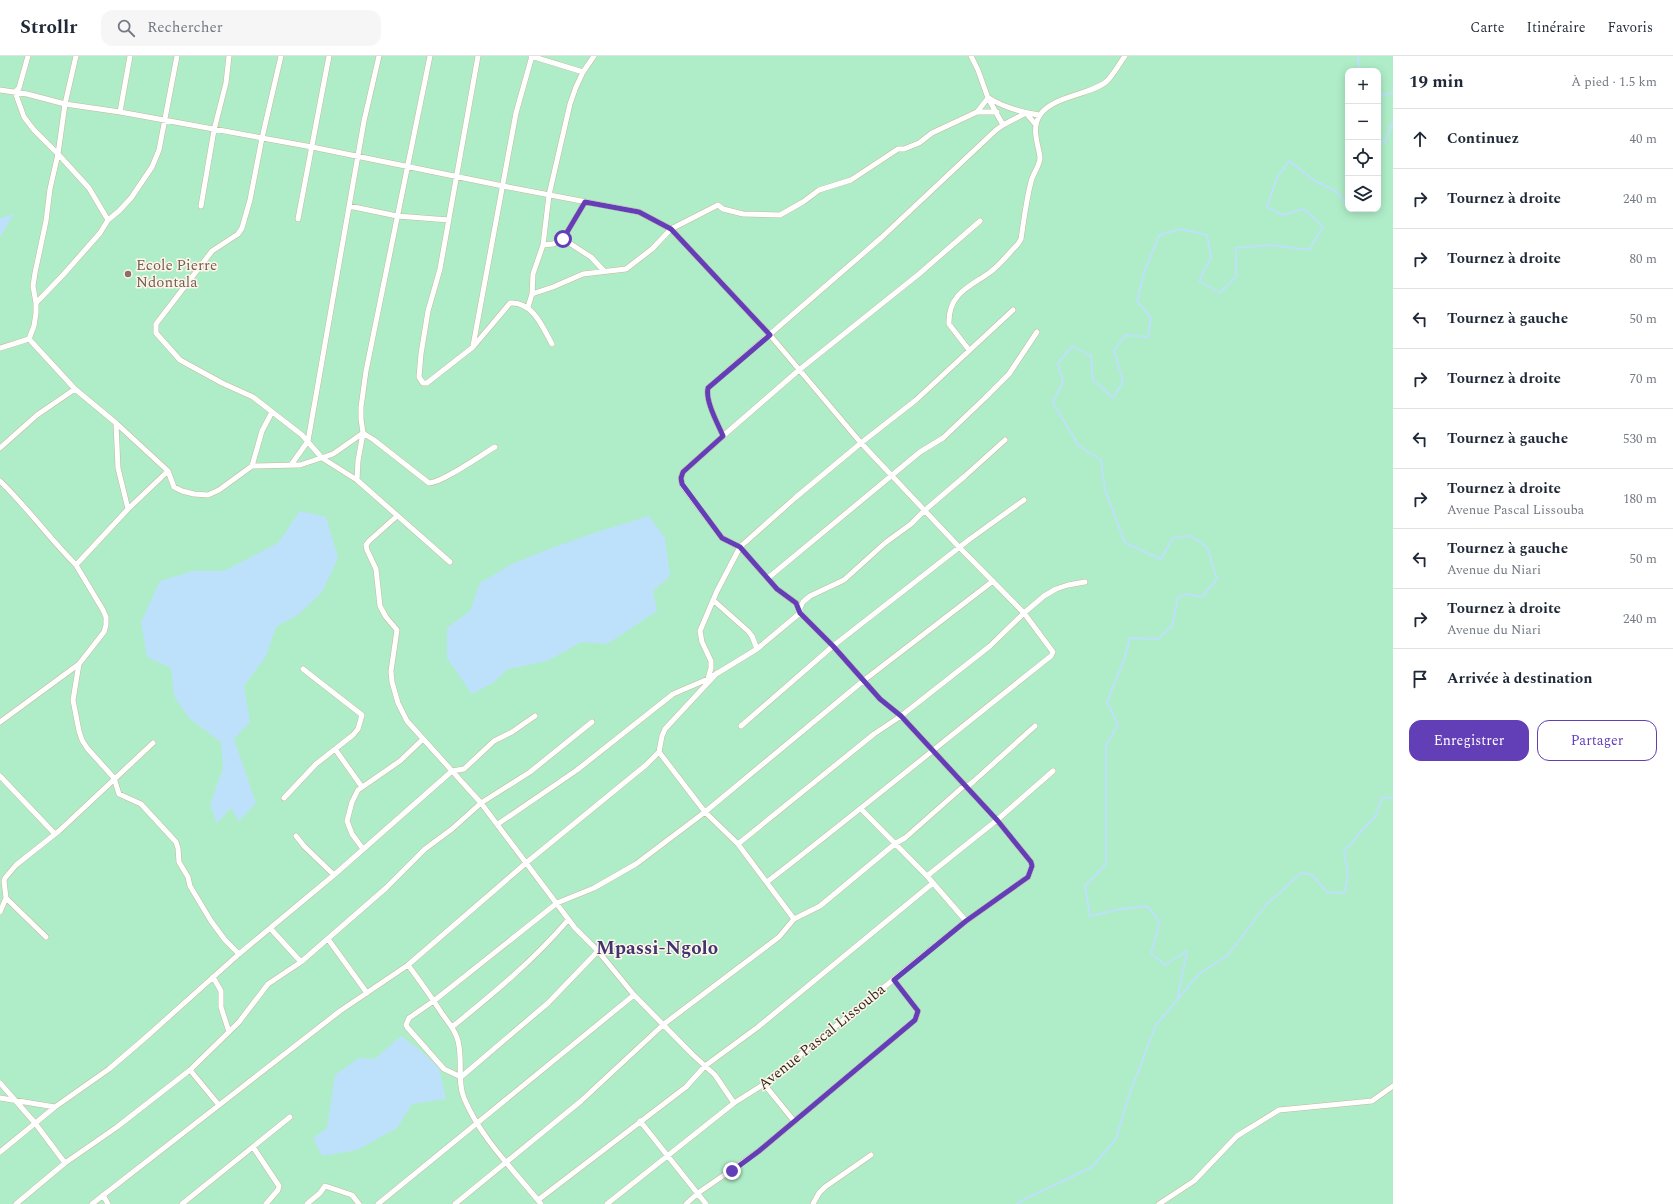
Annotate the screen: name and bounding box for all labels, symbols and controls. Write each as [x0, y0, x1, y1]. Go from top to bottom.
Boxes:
search box [101, 10, 381, 46]
text: Strollr [20, 13, 77, 42]
text: Rechercher [147, 16, 223, 39]
icon: search [115, 17, 137, 39]
text: Carte [1470, 17, 1505, 38]
text: Itinéraire [1527, 17, 1586, 38]
text: Favoris [1608, 17, 1653, 38]
map controls [1345, 68, 1381, 212]
button: + [1345, 68, 1381, 104]
text: 19 min [1409, 69, 1464, 95]
text: À pied · 1.5 km [1571, 72, 1657, 92]
button: − [1345, 104, 1381, 140]
text: Continuez [1447, 127, 1519, 150]
icon: ahead [1409, 128, 1431, 150]
text: 40 m [1630, 129, 1657, 149]
button: locate [1345, 140, 1381, 176]
button: layers [1345, 176, 1381, 212]
text: Tournez à droite [1447, 187, 1561, 210]
icon: right [1409, 188, 1431, 210]
text: 240 m [1623, 189, 1657, 209]
route start [554, 230, 572, 248]
text: Tournez à droite [1447, 247, 1561, 270]
icon: right [1409, 248, 1431, 270]
text: 80 m [1630, 249, 1657, 269]
place label: Ecole Pierre Ndontala [136, 254, 217, 294]
marker: Ecole Pierre Ndontala [123, 269, 133, 279]
text: Tournez à gauche [1447, 307, 1568, 330]
icon: left [1409, 308, 1431, 330]
text: 50 m [1630, 309, 1657, 329]
text: Tournez à droite [1447, 367, 1561, 390]
icon: right [1409, 368, 1431, 390]
text: 70 m [1630, 369, 1657, 389]
text: Tournez à gauche [1447, 427, 1568, 450]
icon: left [1409, 428, 1431, 450]
text: 530 m [1623, 429, 1657, 449]
text: Tournez à droite [1447, 477, 1561, 500]
icon: right [1409, 488, 1431, 510]
text: 180 m [1623, 489, 1657, 509]
text: Avenue Pascal Lissouba [1447, 500, 1584, 520]
text: Tournez à gauche [1447, 537, 1568, 560]
icon: left [1409, 548, 1431, 570]
text: 50 m [1630, 549, 1657, 569]
text: Avenue du Niari [1447, 560, 1541, 580]
text: Tournez à droite [1447, 597, 1561, 620]
icon: right [1409, 608, 1431, 630]
text: 240 m [1623, 609, 1657, 629]
text: Avenue du Niari [1447, 620, 1541, 640]
text: Arrivée à destination [1447, 667, 1593, 690]
icon: arrive [1409, 668, 1431, 690]
button: Enregistrer [1409, 720, 1529, 761]
button: Partager [1537, 720, 1657, 761]
district label: Mpassi-Ngolo [596, 934, 718, 963]
street label: Avenue Pascal Lissouba [753, 978, 891, 1096]
route end [723, 1162, 741, 1180]

